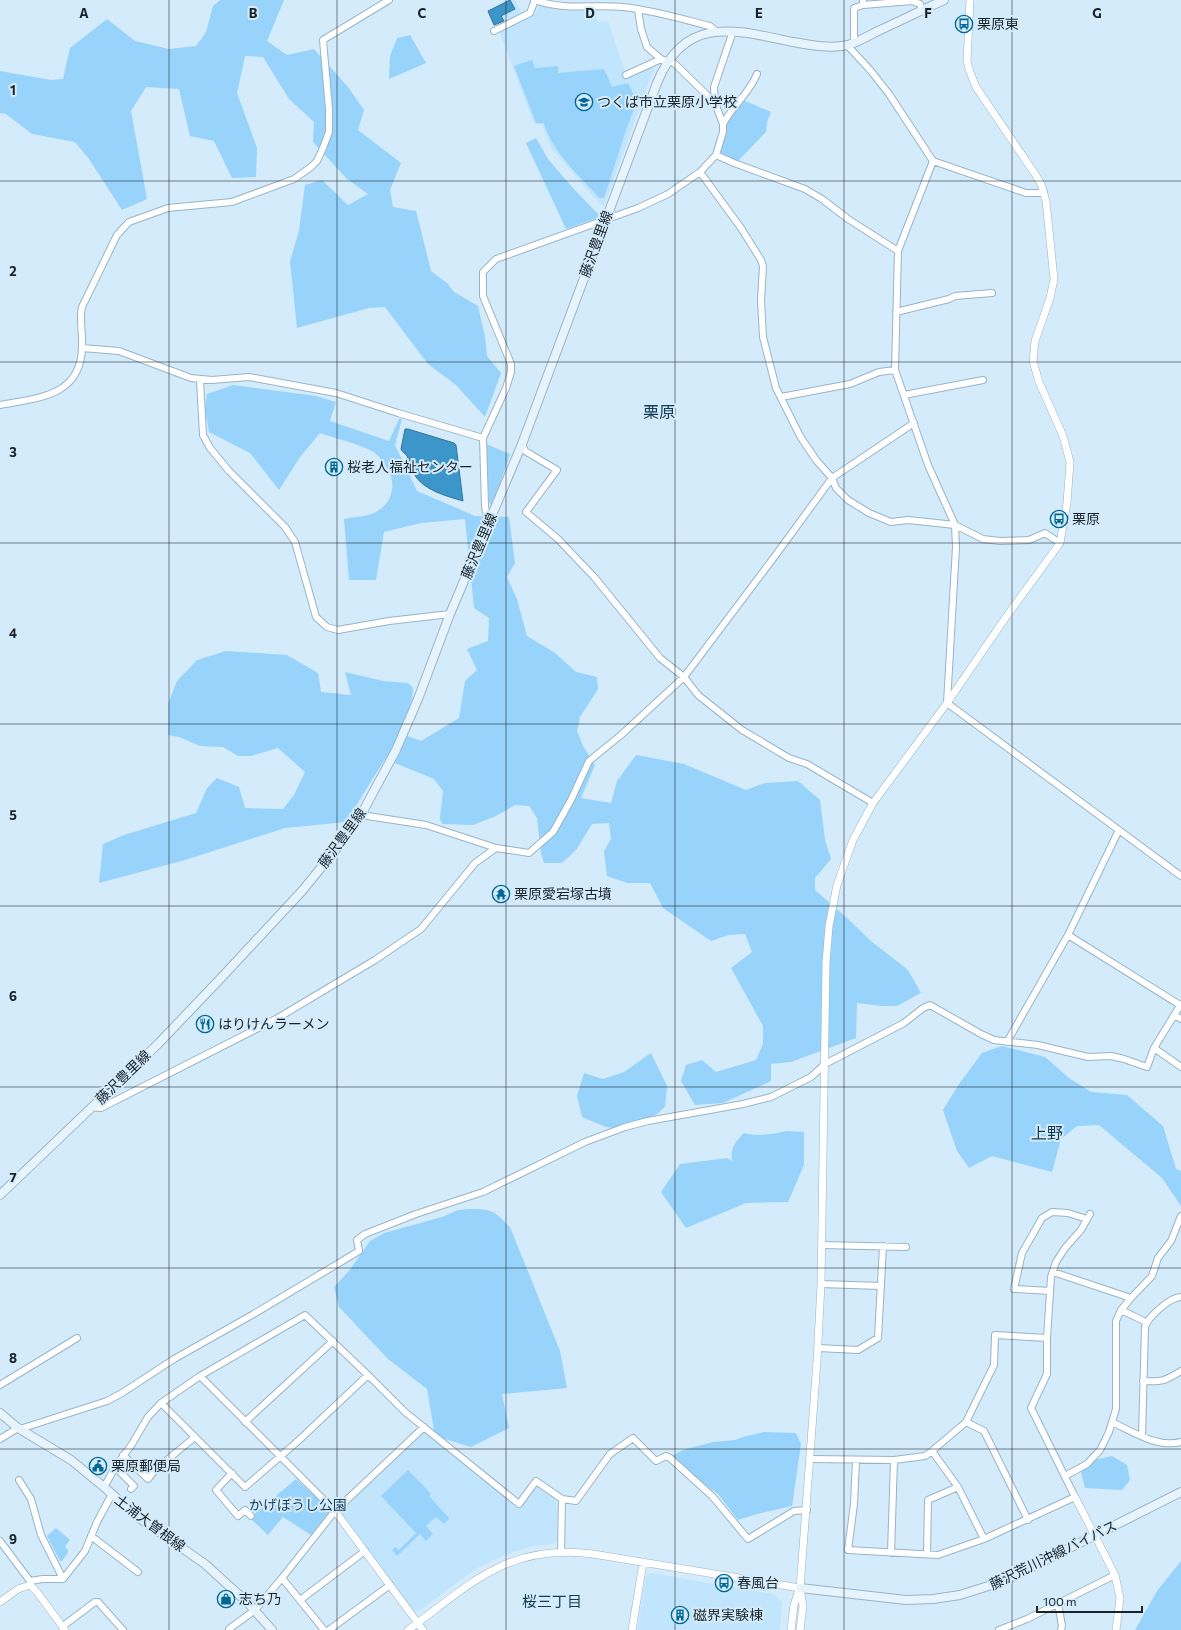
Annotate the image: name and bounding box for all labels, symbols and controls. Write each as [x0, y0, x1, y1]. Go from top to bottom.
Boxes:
text: A [79, 5, 89, 21]
text: B [249, 5, 258, 21]
text: C [418, 5, 427, 21]
text: D [585, 5, 595, 21]
text: E [755, 5, 763, 21]
text: F [924, 5, 932, 21]
text: G [1092, 5, 1102, 21]
bus stop icon: 栗原東 [954, 14, 974, 34]
place label: 栗原東 [977, 15, 1019, 32]
text: 1 [10, 82, 16, 98]
school or university icon: つくば市立栗原小学校 [574, 92, 594, 112]
place label: つくば市立栗原小学校 [597, 93, 737, 110]
street label: 藤沢豊里線 [576, 208, 615, 280]
text: 2 [9, 263, 17, 279]
district label: 栗原 [643, 402, 675, 421]
text: 3 [9, 444, 17, 460]
building icon: 桜老人福祉センター [324, 457, 344, 477]
place label: 桜老人福祉センター [347, 458, 473, 475]
bus stop icon: 栗原 [1049, 509, 1069, 529]
street label: 藤沢豊里線 [457, 510, 500, 581]
place label: 栗原 [1072, 510, 1100, 527]
text: 4 [9, 625, 17, 641]
street label: 藤沢豊里線 [314, 804, 369, 871]
text: 5 [9, 807, 17, 823]
temple icon: 栗原愛宕塚古墳 [491, 884, 511, 904]
place label: 栗原愛宕塚古墳 [514, 885, 612, 902]
text: 6 [9, 988, 17, 1004]
restaurant icon: はりけんラーメン [195, 1014, 215, 1034]
place label: はりけんラーメン [218, 1015, 329, 1032]
street label: 藤沢豊里線 [92, 1046, 154, 1107]
district label: 上野 [1031, 1123, 1063, 1142]
text: 7 [9, 1169, 17, 1185]
text: 8 [9, 1350, 17, 1366]
public building icon: 栗原郵便局 [88, 1456, 108, 1476]
place label: 栗原郵便局 [111, 1457, 181, 1474]
street label: 土浦大曽根線 [112, 1491, 189, 1555]
park label: かげぼうし公園 [249, 1496, 347, 1513]
street label: 藤沢荒川沖線バイパス [986, 1516, 1119, 1593]
text: 9 [9, 1531, 17, 1547]
bus stop icon: 春風台 [714, 1573, 734, 1593]
place label: 春風台 [737, 1574, 779, 1591]
scale bar [1037, 1588, 1142, 1614]
shop icon: 志ち乃 [216, 1589, 236, 1609]
place label: 志ち乃 [239, 1590, 281, 1607]
district label: 桜三丁目 [522, 1592, 582, 1610]
text: 100 m [1043, 1594, 1077, 1608]
building icon: 磁界実験棟 [670, 1605, 690, 1625]
place label: 磁界実験棟 [693, 1606, 763, 1623]

